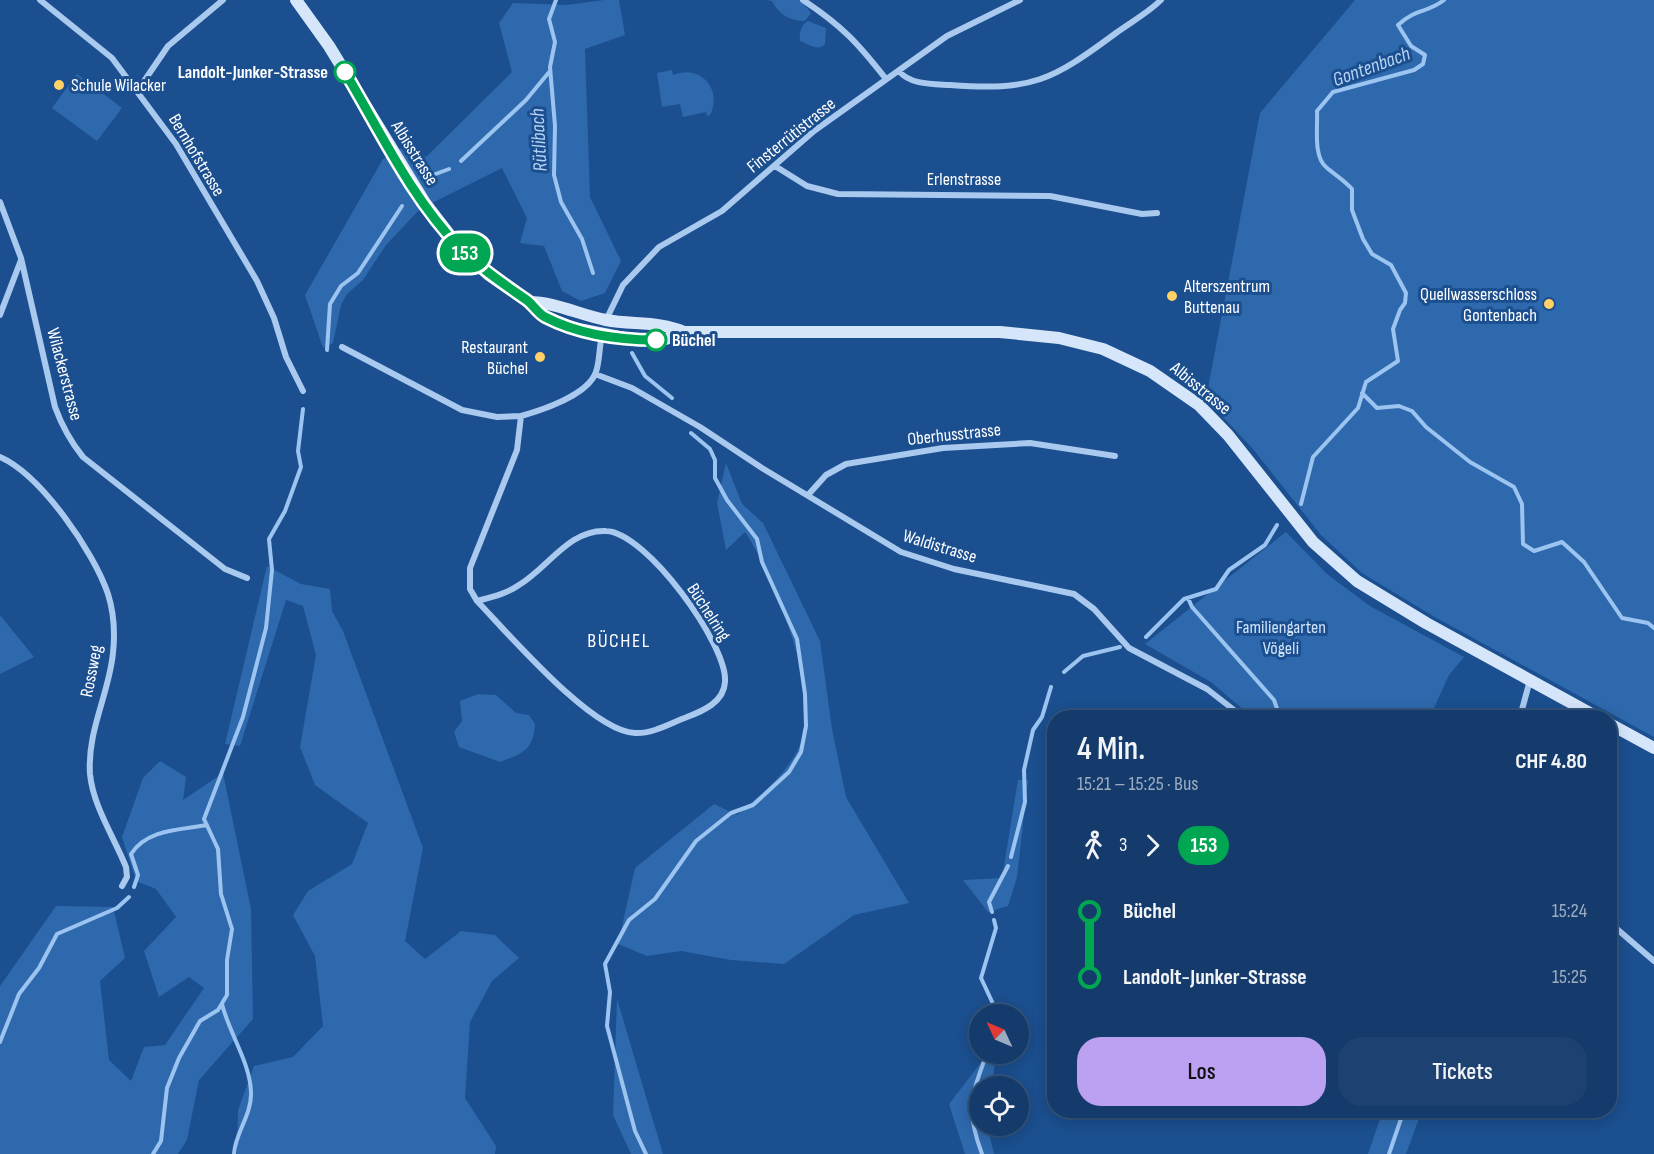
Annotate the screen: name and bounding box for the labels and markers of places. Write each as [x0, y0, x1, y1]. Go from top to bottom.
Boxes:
marker: Landolt-Junker-Strasse [334, 61, 356, 83]
place label: Landolt-Junker-Strasse [178, 62, 328, 83]
place label: Schule Wilacker [71, 75, 166, 96]
marker: Schule Wilacker [52, 78, 66, 92]
place label: Alterszentrum Buttenau [1183, 276, 1270, 318]
place label: Quellwasserschloss Gontenbach [1420, 284, 1537, 326]
marker: Alterszentrum Buttenau [1165, 289, 1179, 303]
marker: Quellwasserschloss Gontenbach [1542, 297, 1556, 311]
marker: Büchel [645, 329, 667, 351]
place label: Büchel [672, 330, 715, 351]
place label: Restaurant Büchel [461, 337, 529, 379]
marker: Restaurant Büchel [533, 350, 547, 364]

